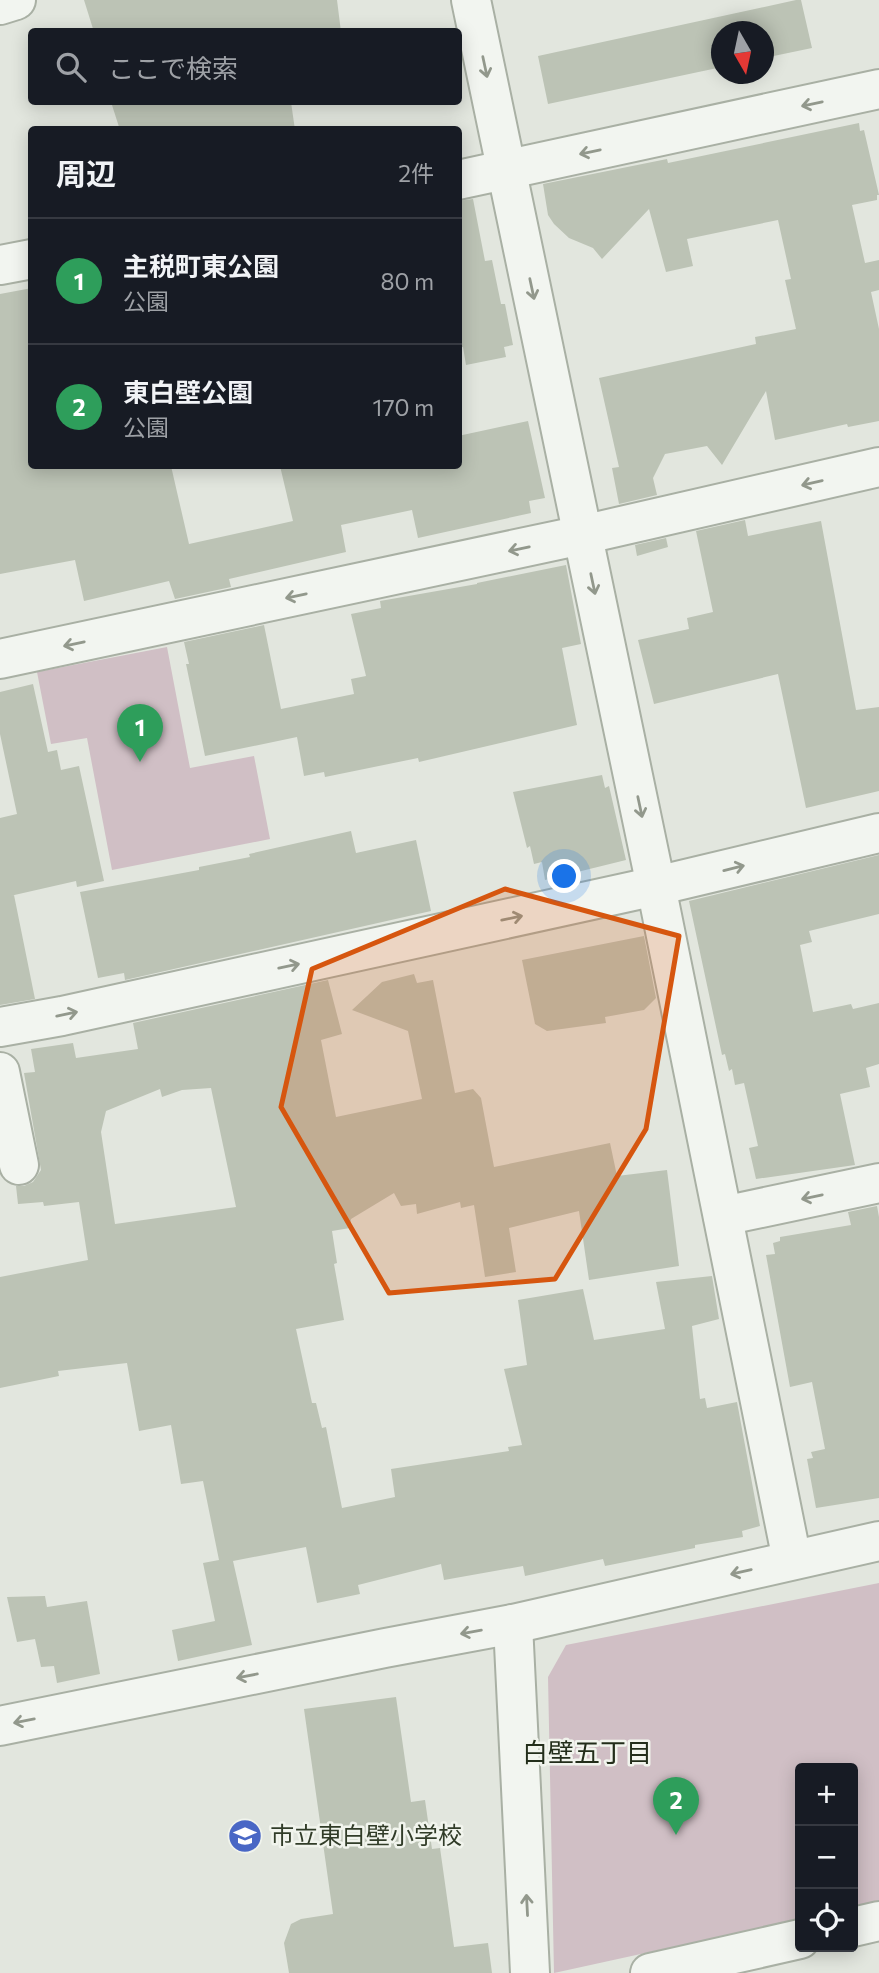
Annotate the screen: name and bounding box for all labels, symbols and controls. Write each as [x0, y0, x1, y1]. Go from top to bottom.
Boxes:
north arrow [711, 21, 774, 84]
search box [28, 28, 462, 105]
icon: search [52, 48, 90, 86]
text: ここで検索 [108, 52, 238, 83]
one-way arrow [479, 55, 493, 78]
one-way arrow [801, 98, 824, 111]
one-way arrow [579, 146, 602, 160]
text: 周辺 [56, 154, 116, 191]
text: 2件 [398, 159, 434, 187]
text: 主税町東公園 [123, 250, 279, 281]
text: 1 [74, 267, 84, 295]
text: 80 m [381, 267, 434, 295]
one-way arrow [525, 277, 539, 300]
text: 公園 [123, 287, 169, 315]
text: 東白壁公園 [123, 376, 253, 407]
text: 2 [72, 393, 86, 421]
text: 170 m [373, 393, 434, 421]
text: 公園 [123, 413, 169, 441]
one-way arrow [802, 477, 824, 490]
one-way arrow [508, 542, 531, 556]
one-way arrow [586, 572, 600, 595]
one-way arrow [285, 590, 308, 604]
one-way arrow [63, 637, 86, 651]
pin: 1 [117, 704, 163, 762]
one-way arrow [633, 795, 647, 818]
your location [547, 859, 581, 893]
one-way arrow [722, 861, 745, 874]
one-way arrow [500, 910, 523, 924]
one-way arrow [277, 959, 300, 973]
one-way arrow [55, 1007, 78, 1021]
one-way arrow [801, 1191, 824, 1205]
one-way arrow [730, 1566, 752, 1579]
one-way arrow [460, 1626, 483, 1639]
one-way arrow [237, 1669, 259, 1683]
one-way arrow [14, 1714, 36, 1728]
district label: 白壁五丁目 [522, 1736, 652, 1767]
map controls [795, 1763, 858, 1952]
button: + [795, 1763, 858, 1826]
pin: 2 [653, 1777, 699, 1835]
school or university icon: 市立東白壁小学校 [226, 1817, 264, 1855]
place label: 市立東白壁小学校 [270, 1820, 462, 1849]
button: − [795, 1826, 858, 1889]
button: locate [795, 1889, 858, 1952]
one-way arrow [520, 1894, 533, 1917]

